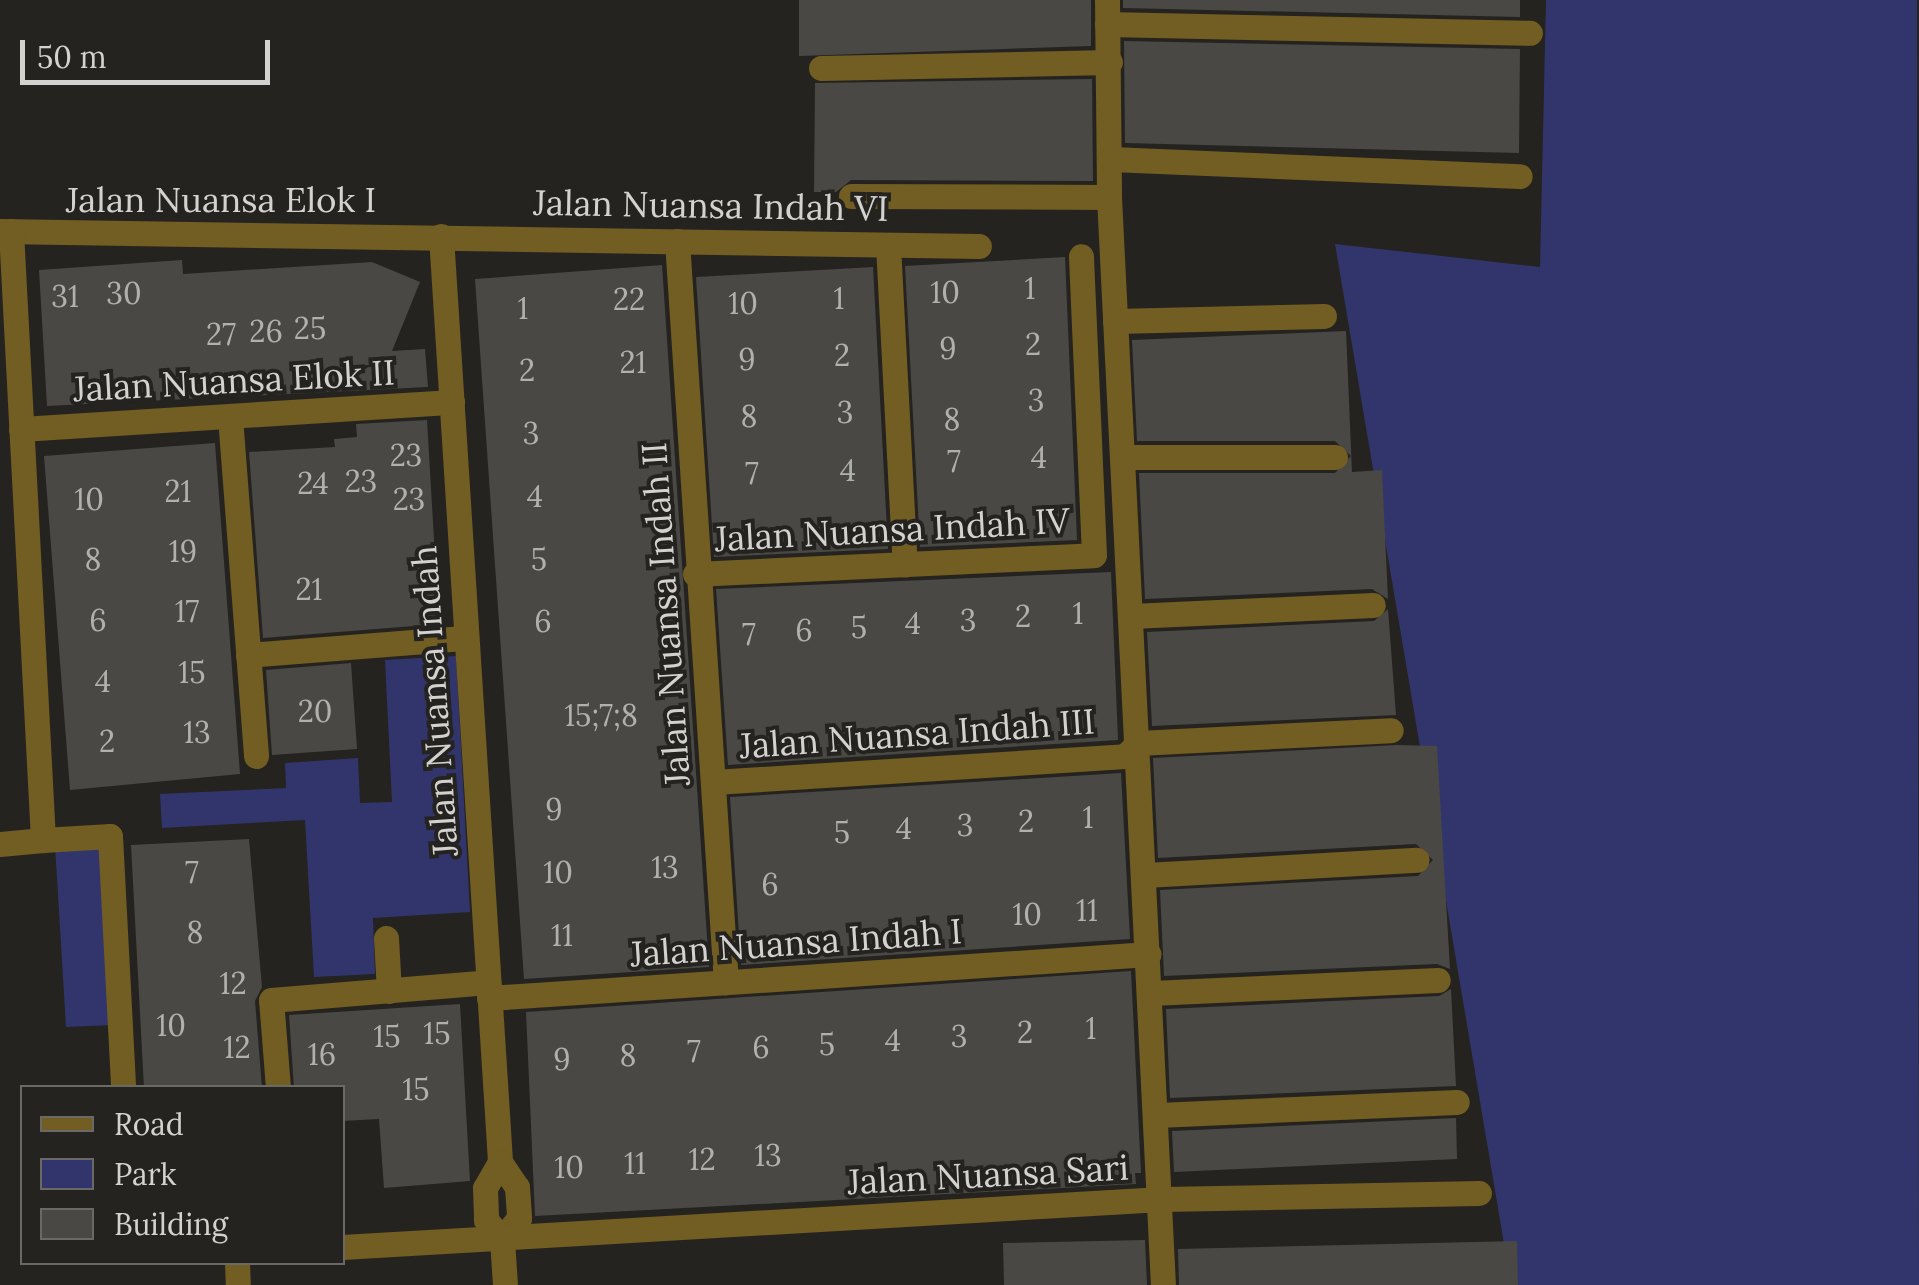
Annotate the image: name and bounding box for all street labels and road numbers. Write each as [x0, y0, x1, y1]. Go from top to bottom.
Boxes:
street label: Jalan Nuansa Elok I [66, 179, 376, 221]
street label: Jalan Nuansa Indah VI [533, 182, 889, 230]
street label: Jalan Nuansa Elok II [72, 352, 396, 410]
street label: Jalan Nuansa Indah II [633, 441, 699, 787]
street label: Jalan Nuansa Indah IV [713, 500, 1071, 560]
street label: Jalan Nuansa Indah [403, 544, 467, 858]
street label: Jalan Nuansa Indah III [738, 701, 1096, 767]
street label: Jalan Nuansa Indah I [629, 910, 963, 976]
street label: Jalan Nuansa Sari [846, 1147, 1130, 1203]

